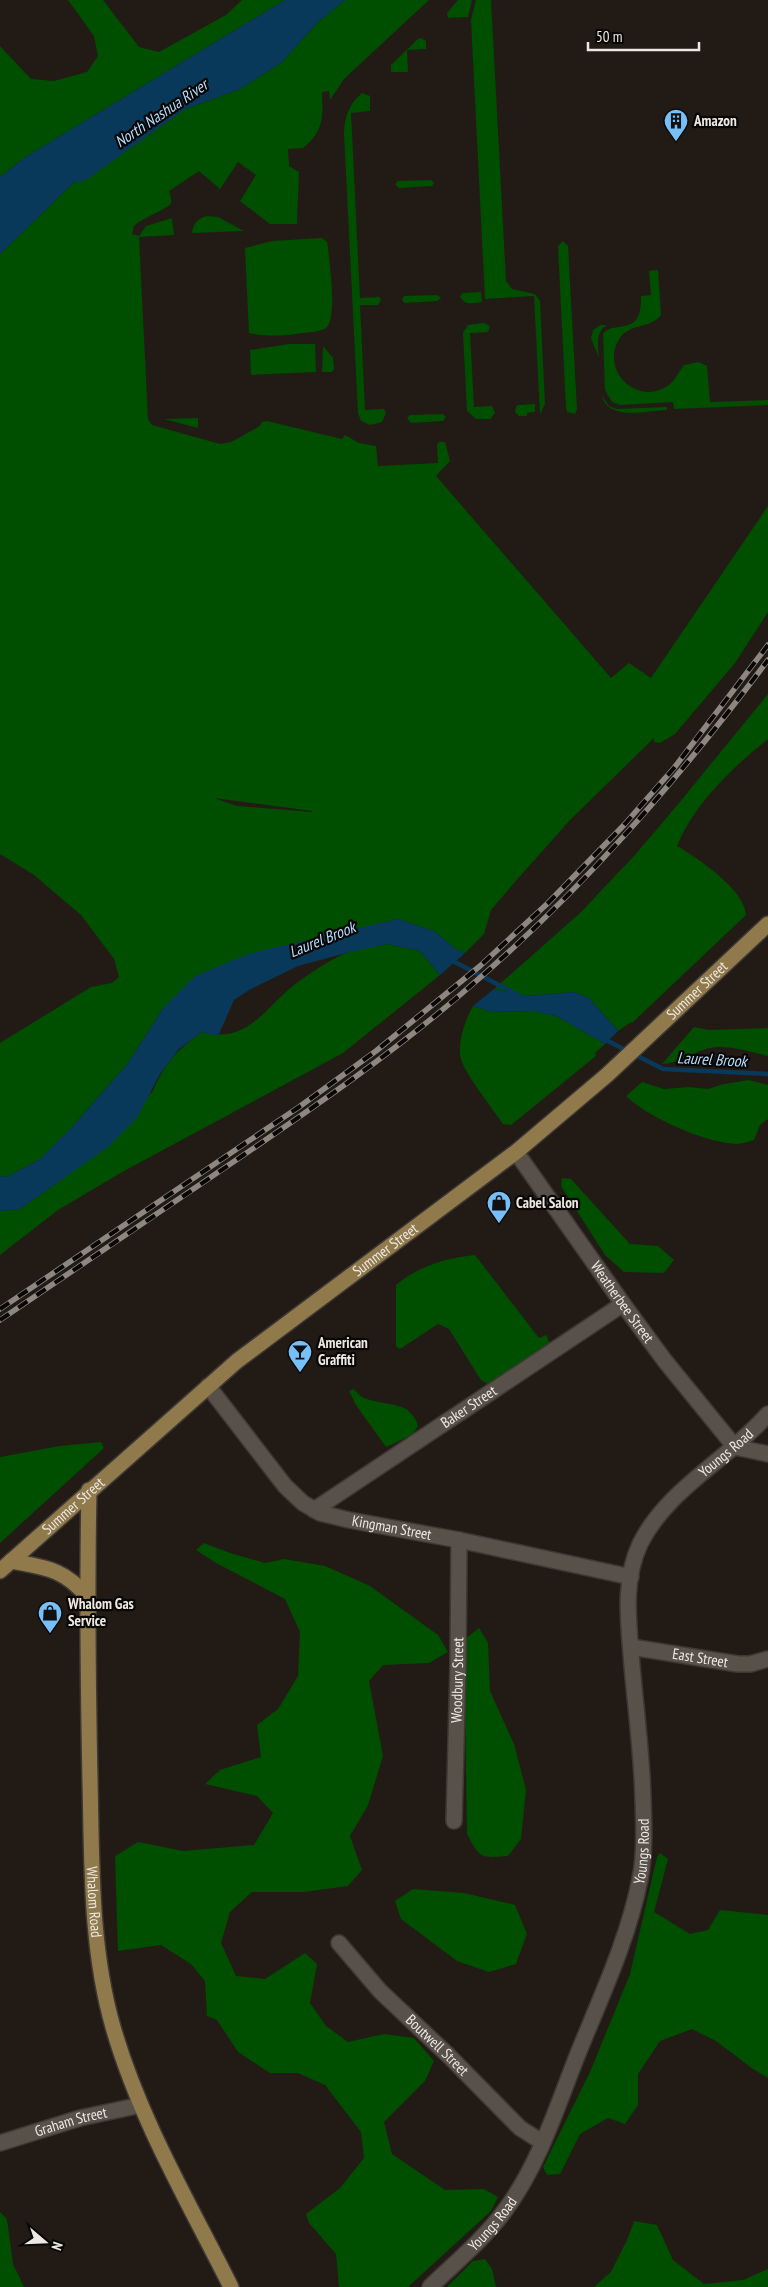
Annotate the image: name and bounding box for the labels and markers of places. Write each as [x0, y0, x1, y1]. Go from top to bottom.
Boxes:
building icon: Amazon [663, 108, 689, 142]
place label: Amazon [693, 111, 737, 130]
shop icon: Cabel Salon [486, 1190, 512, 1224]
place label: Cabel Salon [516, 1193, 579, 1212]
place label: American Graffiti [317, 1333, 368, 1369]
bar icon: American Graffiti [287, 1339, 313, 1373]
place label: Whalom Gas Service [67, 1594, 134, 1630]
shop icon: Whalom Gas Service [37, 1600, 63, 1634]

